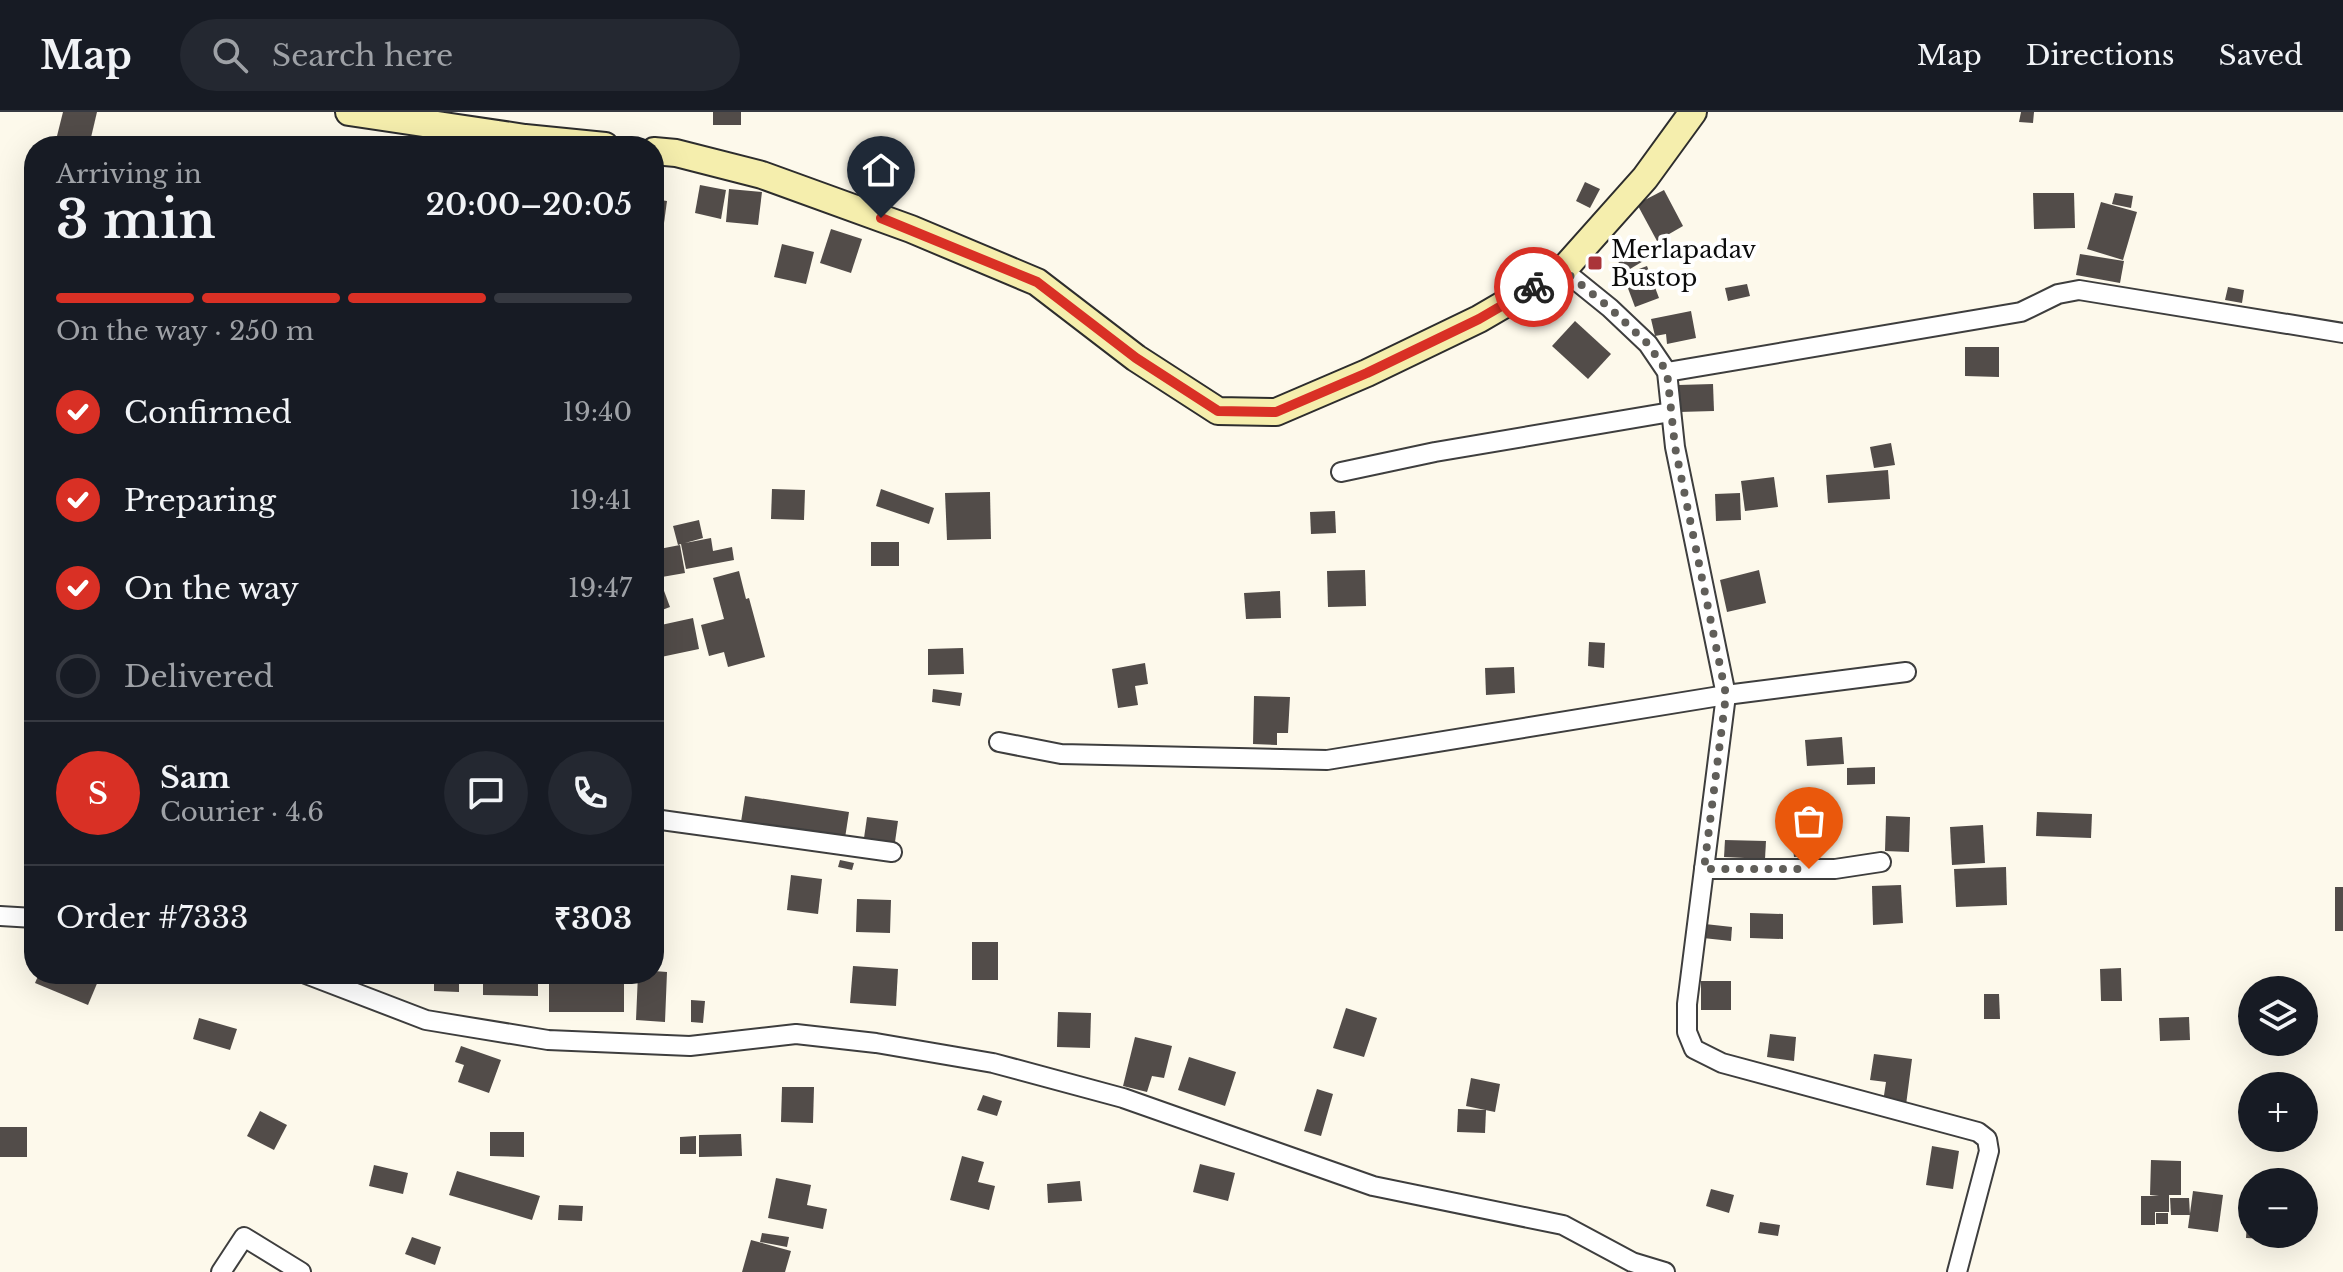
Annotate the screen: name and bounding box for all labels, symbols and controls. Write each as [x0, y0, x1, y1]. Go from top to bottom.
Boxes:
search box [180, 19, 740, 91]
text: Map [40, 32, 132, 79]
icon: search [208, 33, 252, 77]
text: Search here [272, 37, 453, 74]
text: Map [1917, 38, 1982, 73]
text: Directions [2026, 38, 2175, 73]
text: Saved [2219, 38, 2303, 73]
pin [847, 136, 915, 218]
icon: home [859, 148, 903, 192]
text: Arriving in [56, 158, 202, 190]
text: 20:00–20:05 [426, 186, 632, 223]
text: 3 min [56, 188, 216, 252]
place label: Merlapadav Bustop [1611, 235, 1756, 292]
courier [1494, 247, 1574, 327]
marker: Merlapadav Bustop [1586, 254, 1604, 272]
icon: bike [1512, 265, 1556, 309]
text: On the way · 250 m [56, 315, 314, 347]
icon: check [56, 390, 100, 434]
text: Confirmed [124, 394, 292, 431]
text: 19:40 [563, 396, 632, 428]
icon: check [56, 478, 100, 522]
text: Preparing [124, 482, 276, 519]
text: 19:41 [569, 484, 632, 516]
icon: check [56, 566, 100, 610]
text: On the way [124, 570, 299, 607]
text: 19:47 [568, 572, 632, 604]
text: Delivered [124, 658, 274, 695]
button: chat [444, 751, 528, 835]
button: phone [548, 751, 632, 835]
text: Sam [160, 759, 230, 796]
text: S [88, 775, 108, 812]
pin [1775, 787, 1843, 869]
text: Courier · 4.6 [160, 796, 324, 828]
icon: bag [1787, 799, 1831, 843]
text: Order #7333 [56, 899, 248, 936]
text: ₹303 [554, 900, 632, 937]
map controls [2238, 976, 2318, 1248]
button: layers [2238, 976, 2318, 1056]
button: + [2238, 1072, 2318, 1152]
button: − [2238, 1168, 2318, 1248]

